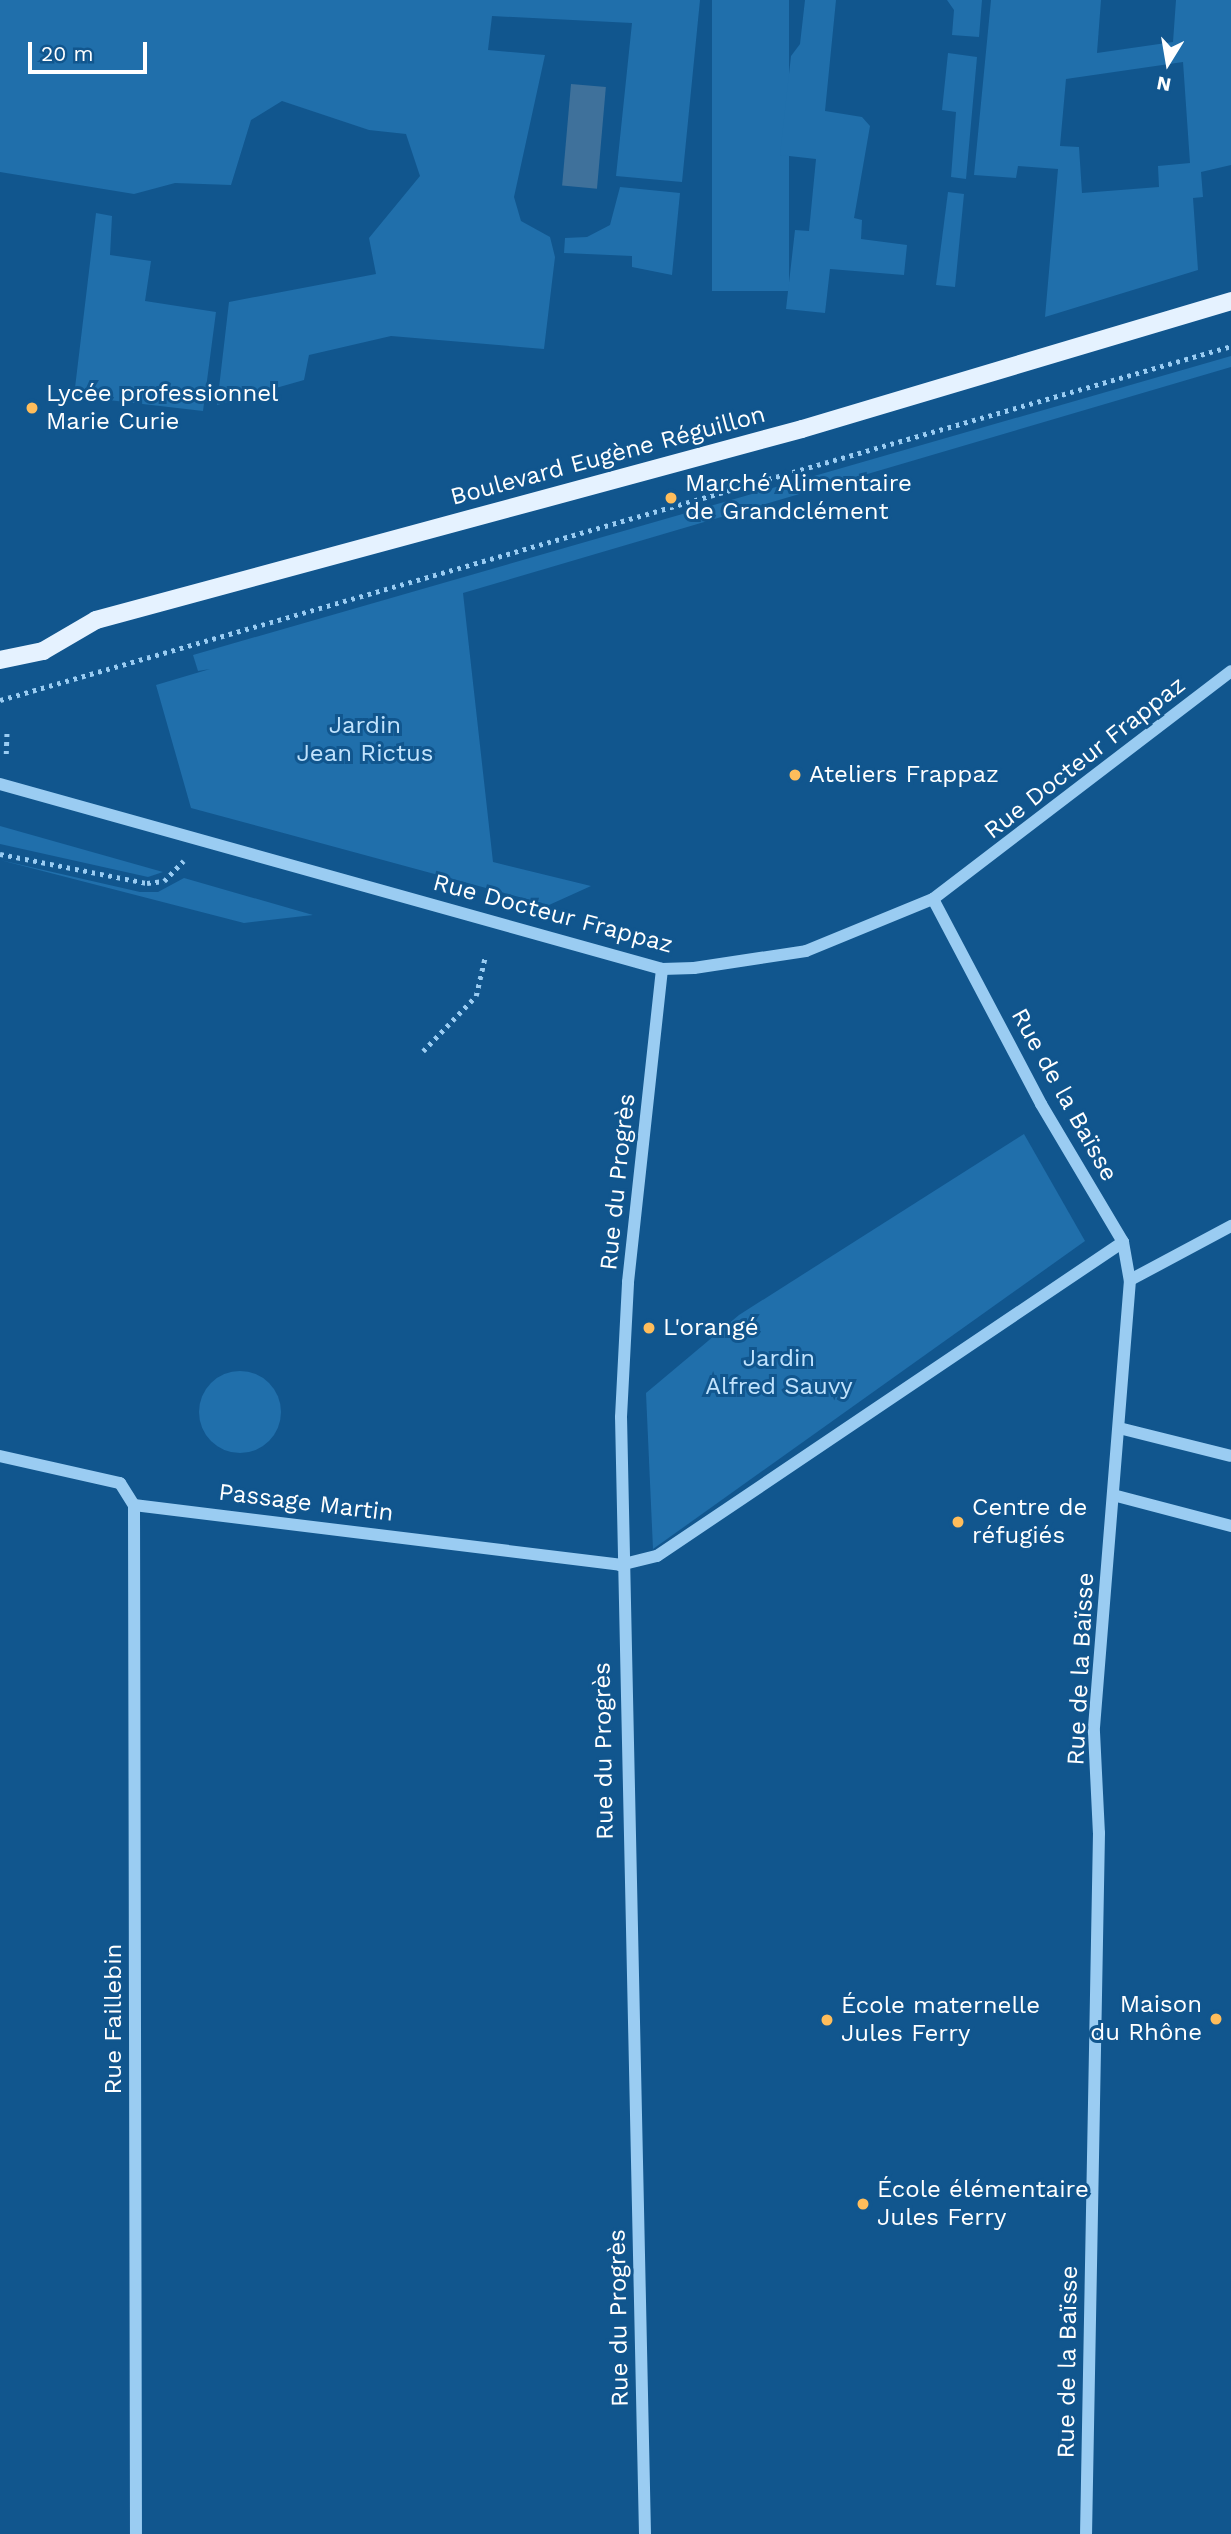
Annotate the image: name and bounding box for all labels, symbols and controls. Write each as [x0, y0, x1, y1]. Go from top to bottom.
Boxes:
scale bar [32, 28, 150, 72]
north arrow [1133, 28, 1203, 98]
text: 20 m [41, 41, 93, 66]
text: N [1155, 71, 1173, 97]
place label: Lycée professionnel Marie Curie [46, 380, 278, 436]
marker: Lycée professionnel Marie Curie [24, 400, 40, 416]
street label: Boulevard Eugène Réguillon [447, 400, 769, 512]
place label: Marché Alimentaire de Grandclément [685, 470, 913, 526]
marker: Marché Alimentaire de Grandclément [663, 490, 679, 506]
street label: Rue Docteur Frappaz [979, 670, 1191, 846]
park label: Jardin Jean Rictus [296, 712, 434, 768]
place label: Ateliers Frappaz [809, 761, 999, 789]
marker: Ateliers Frappaz [787, 767, 803, 783]
street label: Rue Docteur Frappaz [430, 868, 676, 960]
street label: Rue de la Baïsse [1004, 1003, 1124, 1187]
street label: Rue du Progrès [594, 1092, 642, 1272]
place label: L'orangé [663, 1314, 759, 1342]
marker: L'orangé [641, 1320, 657, 1336]
park label: Jardin Alfred Sauvy [705, 1345, 853, 1401]
street label: Passage Martin [217, 1478, 395, 1528]
place label: Centre de réfugiés [972, 1494, 1087, 1550]
marker: Centre de réfugiés [950, 1514, 966, 1530]
street label: Rue de la Baïsse [1062, 1572, 1100, 1766]
street label: Rue du Progrès [588, 1662, 620, 1840]
street label: Rue Faillebin [100, 1944, 128, 2094]
place label: Maison du Rhône [1090, 1991, 1202, 2047]
place label: École maternelle Jules Ferry [841, 1992, 1040, 2048]
marker: Maison du Rhône [1208, 2011, 1224, 2027]
marker: École maternelle Jules Ferry [819, 2012, 835, 2028]
place label: École élémentaire Jules Ferry [877, 2176, 1089, 2232]
marker: École élémentaire Jules Ferry [855, 2196, 871, 2212]
street label: Rue du Progrès [603, 2229, 635, 2407]
street label: Rue de la Baïsse [1052, 2265, 1084, 2459]

